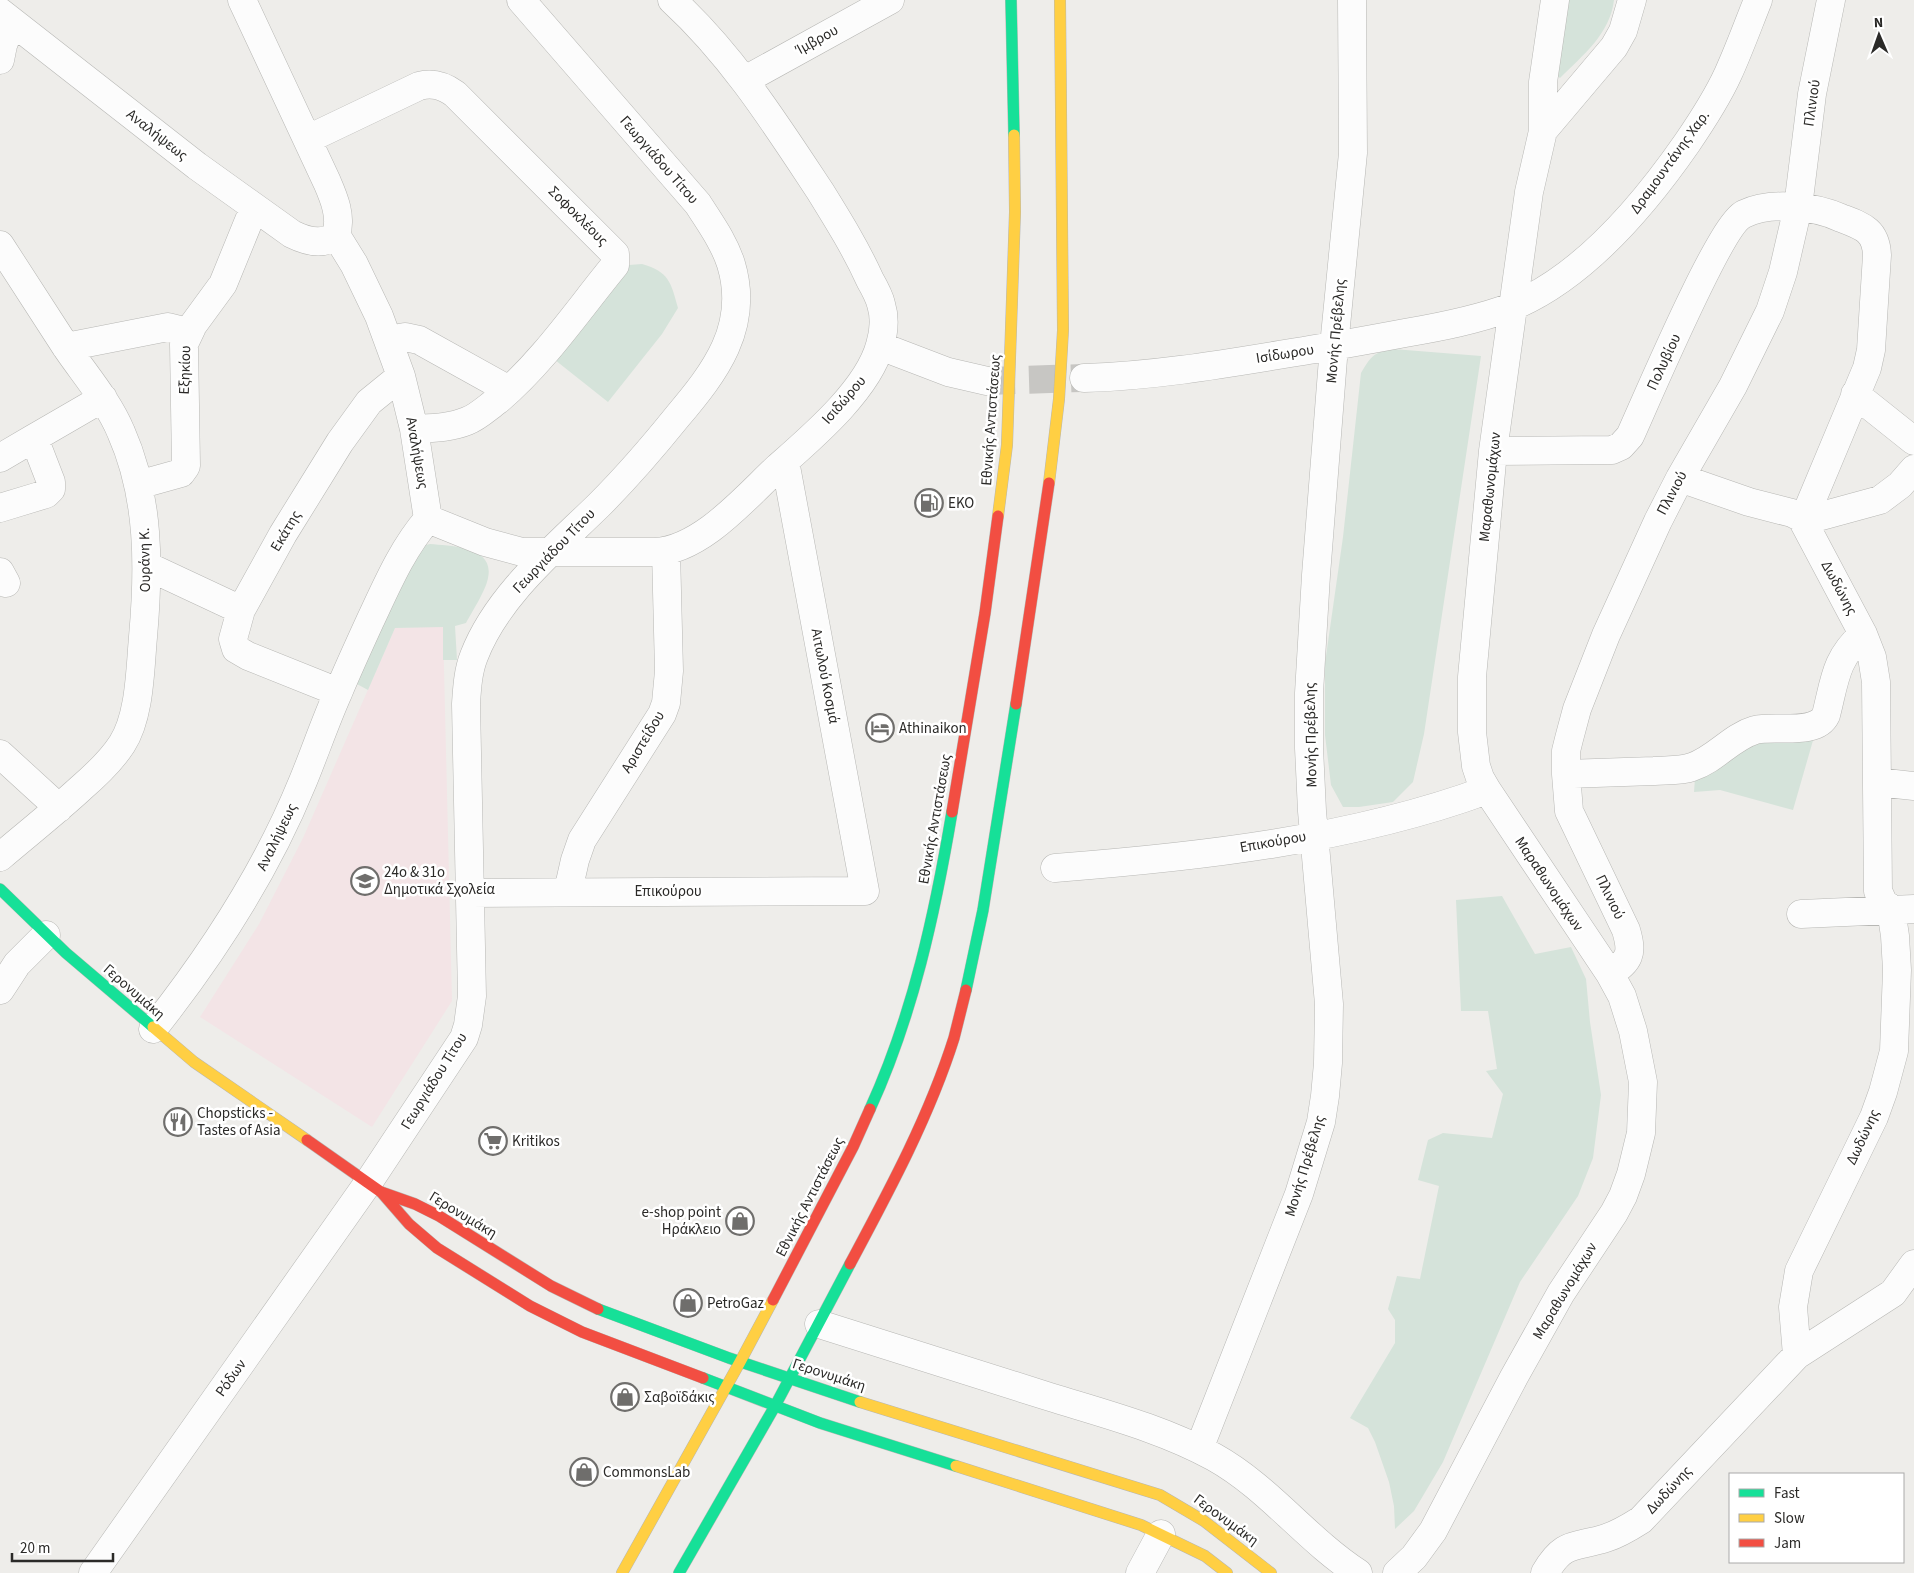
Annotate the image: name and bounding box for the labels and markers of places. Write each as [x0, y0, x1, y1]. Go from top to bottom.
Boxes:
fuel station icon: EKO [914, 488, 944, 518]
place label: EKO [948, 493, 974, 514]
hotel icon: Athinaikon [865, 713, 895, 743]
place label: Athinaikon [899, 718, 967, 739]
place label: 24ο & 31ο Δημοτικά Σχολεία [384, 862, 496, 900]
school or university icon: 24ο & 31ο Δημοτικά Σχολεία [350, 866, 380, 896]
place label: Chopsticks - Tastes of Asia [197, 1103, 281, 1141]
restaurant icon: Chopsticks - Tastes of Asia [163, 1107, 193, 1137]
supermarket icon: Kritikos [478, 1126, 508, 1156]
place label: Kritikos [512, 1131, 560, 1152]
place label: e-shop point Ηράκλειο [641, 1202, 721, 1240]
shop icon: e-shop point Ηράκλειο [725, 1206, 755, 1236]
shop icon: PetroGaz [673, 1288, 703, 1318]
place label: PetroGaz [707, 1293, 764, 1314]
shop icon: Σαβοϊδάκις [610, 1382, 640, 1412]
place label: Σαβοϊδάκις [644, 1387, 715, 1408]
shop icon: CommonsLab [569, 1457, 599, 1487]
place label: CommonsLab [603, 1462, 690, 1483]

